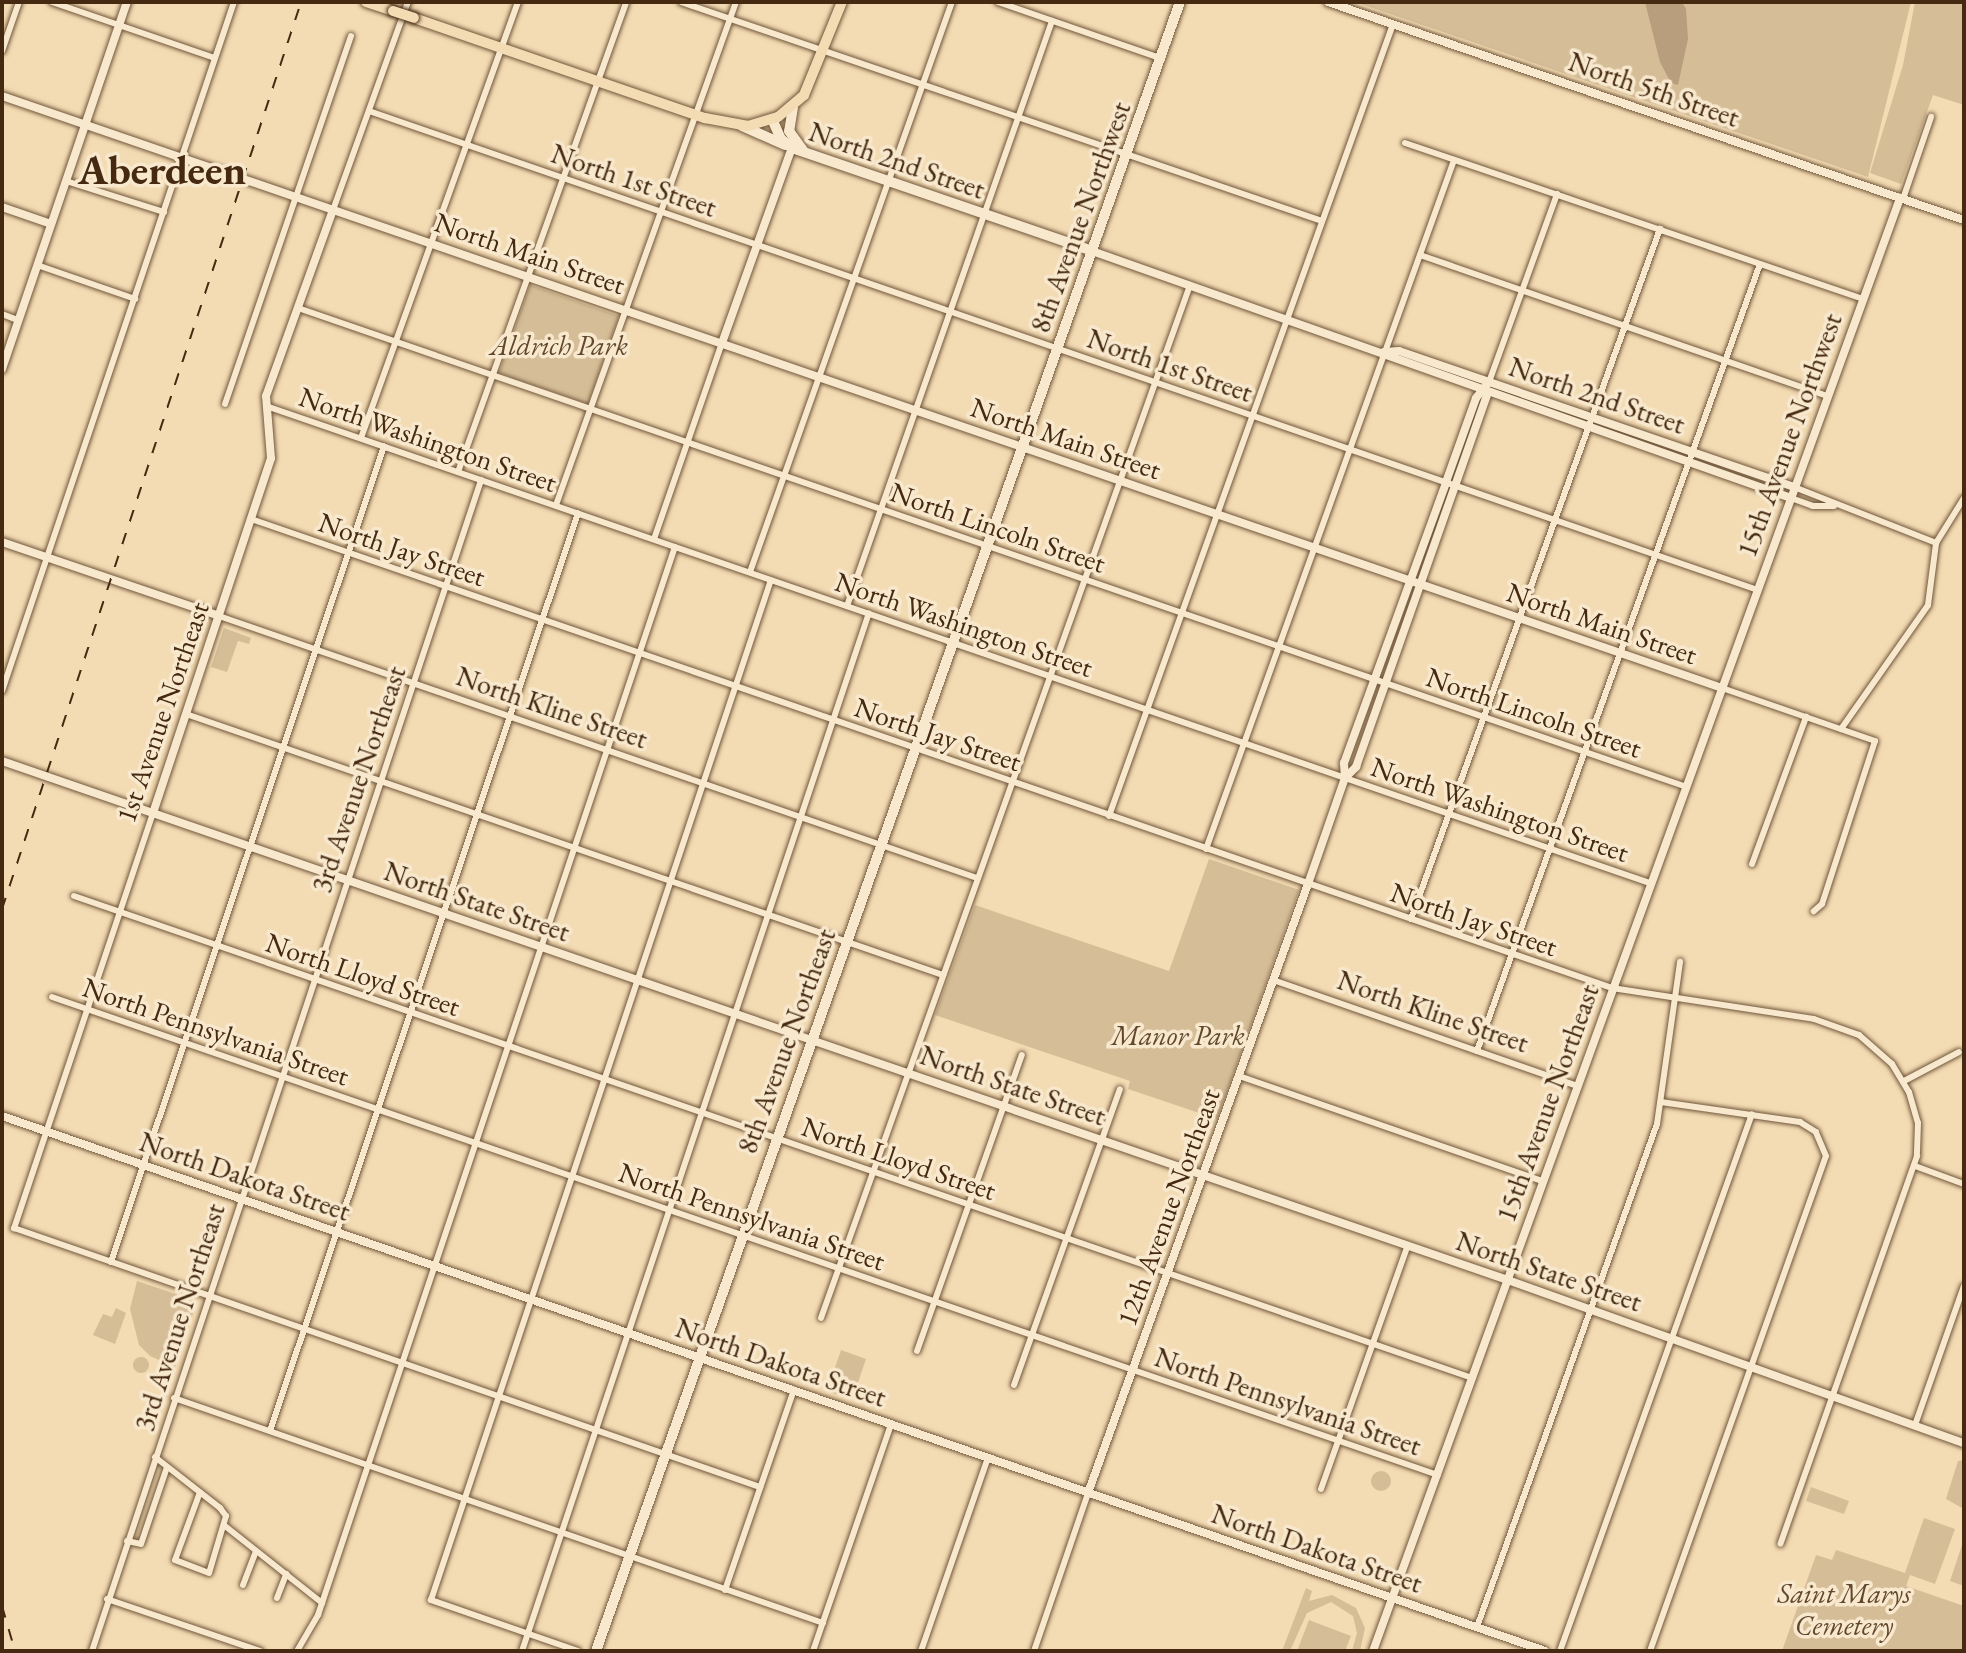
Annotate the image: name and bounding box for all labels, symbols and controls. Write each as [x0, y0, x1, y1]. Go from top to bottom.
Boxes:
street label: North 5th Street [1564, 44, 1744, 134]
street label: 8th Avenue Northwest [1023, 97, 1137, 337]
street label: North 2nd Street [805, 114, 989, 206]
street label: North 1st Street [547, 136, 721, 224]
district label: Aberdeen [78, 145, 246, 195]
street label: North Main Street [431, 205, 629, 301]
street label: 15th Avenue Northwest [1729, 309, 1849, 561]
street label: North 1st Street [1083, 321, 1257, 409]
park label: Aldrich Park [490, 328, 628, 362]
street label: North 2nd Street [1505, 349, 1689, 441]
street label: North Washington Street [295, 379, 561, 499]
street label: North Main Street [967, 390, 1165, 486]
street label: North Lincoln Street [886, 474, 1110, 580]
street label: North Jay Street [314, 505, 490, 593]
street label: North Washington Street [831, 564, 1097, 684]
street label: North Main Street [1503, 575, 1701, 671]
street label: 1st Avenue Northeast [108, 597, 216, 827]
street label: North Kline Street [452, 659, 652, 755]
street label: North Lincoln Street [1422, 659, 1646, 765]
street label: 3rd Avenue Northeast [304, 661, 412, 897]
street label: North Jay Street [850, 690, 1026, 778]
street label: North Washington Street [1367, 749, 1633, 869]
street label: North State Street [380, 854, 574, 948]
street label: North Jay Street [1386, 875, 1562, 963]
street label: 8th Avenue Northeast [730, 924, 842, 1158]
street label: North Lloyd Street [261, 925, 465, 1023]
street label: North Kline Street [1333, 963, 1533, 1059]
street label: North Pennsylvania Street [78, 970, 354, 1092]
street label: 15th Avenue Northeast [1488, 980, 1606, 1226]
park label: Manor Park [1111, 1018, 1245, 1052]
street label: North State Street [916, 1038, 1110, 1132]
street label: 12th Avenue Northeast [1109, 1084, 1227, 1330]
street label: North Lloyd Street [797, 1109, 1001, 1207]
street label: North Dakota Street [135, 1124, 355, 1228]
street label: North Pennsylvania Street [614, 1155, 890, 1277]
street label: 3rd Avenue Northeast [126, 1199, 232, 1435]
street label: North State Street [1452, 1224, 1646, 1318]
street label: North Dakota Street [671, 1310, 891, 1414]
street label: North Pennsylvania Street [1150, 1340, 1426, 1462]
street label: North Dakota Street [1207, 1496, 1427, 1600]
park label: Saint Marys Cemetery [1777, 1576, 1911, 1642]

